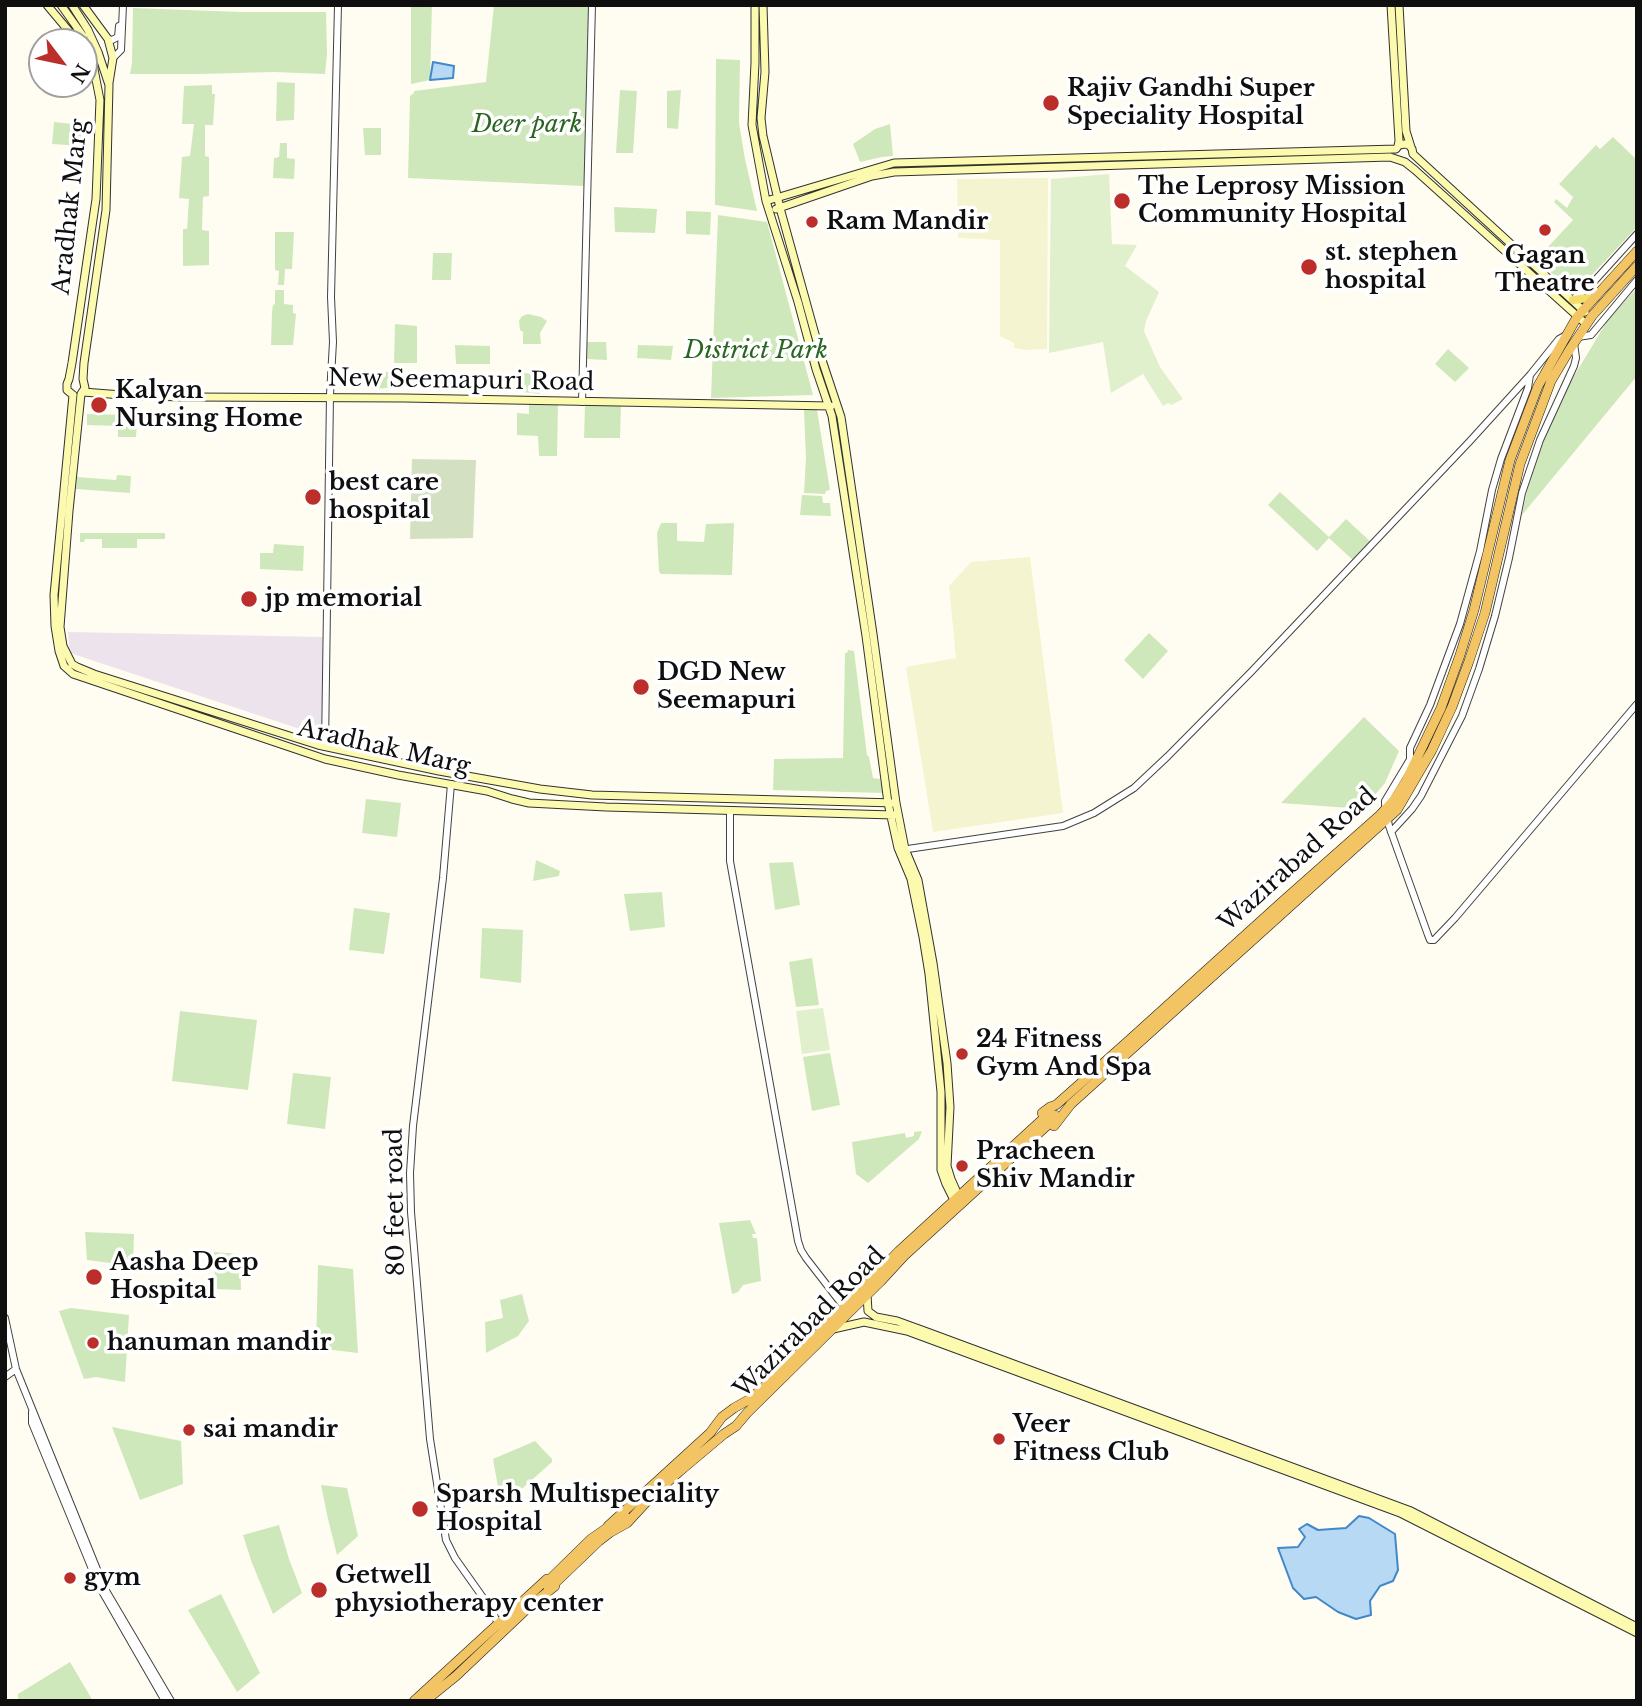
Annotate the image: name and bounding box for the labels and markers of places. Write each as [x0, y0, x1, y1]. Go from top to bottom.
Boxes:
place label: Rajiv Gandhi Super Speciality Hospital [1067, 75, 1315, 131]
marker: Rajiv Gandhi Super Speciality Hospital [1041, 93, 1061, 113]
place label: The Leprosy Mission Community Hospital [1138, 173, 1407, 229]
marker: The Leprosy Mission Community Hospital [1112, 191, 1132, 211]
place label: Ram Mandir [826, 208, 988, 236]
marker: Ram Mandir [804, 214, 820, 230]
marker: Gagan Theatre [1537, 222, 1553, 238]
place label: st. stephen hospital [1325, 239, 1458, 295]
place label: Gagan Theatre [1495, 242, 1595, 298]
marker: st. stephen hospital [1299, 257, 1319, 277]
place label: Kalyan Nursing Home [115, 377, 303, 433]
marker: Kalyan Nursing Home [89, 395, 109, 415]
place label: best care hospital [329, 469, 439, 525]
marker: best care hospital [303, 487, 323, 507]
place label: jp memorial [265, 585, 422, 613]
marker: jp memorial [239, 589, 259, 609]
place label: DGD New Seemapuri [657, 659, 796, 715]
marker: DGD New Seemapuri [631, 677, 651, 697]
place label: 24 Fitness Gym And Spa [976, 1026, 1151, 1082]
marker: 24 Fitness Gym And Spa [954, 1046, 970, 1062]
place label: Pracheen Shiv Mandir [976, 1138, 1135, 1194]
marker: Pracheen Shiv Mandir [954, 1158, 970, 1174]
place label: Aasha Deep Hospital [110, 1249, 259, 1305]
marker: Aasha Deep Hospital [84, 1267, 104, 1287]
place label: hanuman mandir [107, 1329, 332, 1357]
marker: hanuman mandir [85, 1335, 101, 1351]
place label: Veer Fitness Club [1013, 1411, 1169, 1467]
place label: sai mandir [203, 1416, 338, 1444]
marker: sai mandir [181, 1422, 197, 1438]
marker: Veer Fitness Club [991, 1431, 1007, 1447]
place label: Sparsh Multispeciality Hospital [436, 1481, 719, 1537]
marker: Sparsh Multispeciality Hospital [410, 1499, 430, 1519]
place label: Getwell physiotherapy center [335, 1562, 603, 1618]
place label: gym [84, 1564, 141, 1592]
marker: gym [62, 1570, 78, 1586]
marker: Getwell physiotherapy center [309, 1580, 329, 1600]

